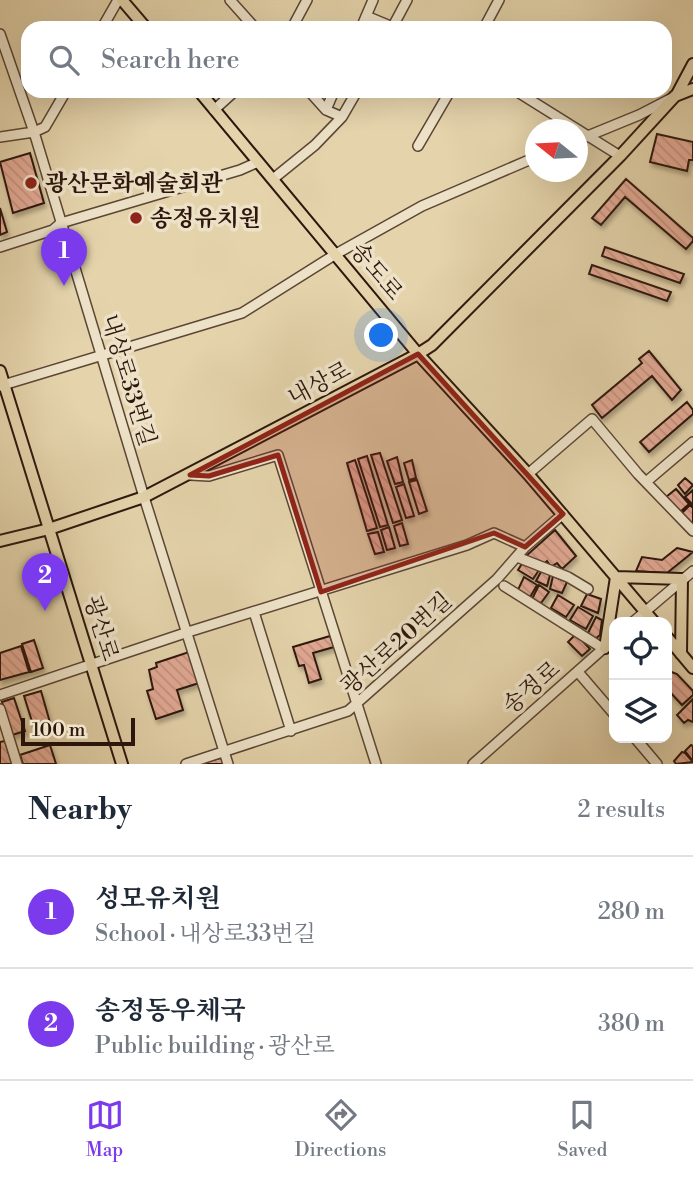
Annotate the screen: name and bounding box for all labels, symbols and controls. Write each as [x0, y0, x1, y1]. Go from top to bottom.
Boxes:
search box [21, 21, 672, 98]
icon: search [45, 41, 83, 79]
text: Search here [101, 44, 240, 76]
north arrow [525, 119, 588, 182]
place label: 광산문화예술회관 [45, 170, 224, 198]
marker: 광산문화예술회관 [23, 175, 39, 191]
place label: 송정유치원 [150, 205, 261, 233]
marker: 송정유치원 [128, 210, 144, 226]
pin: 1 [41, 228, 87, 286]
street label: 송도로 [344, 237, 408, 306]
street label: 내상로33번길 [95, 311, 161, 450]
your location [364, 318, 398, 352]
street label: 내상로 [283, 356, 355, 412]
pin: 2 [22, 553, 68, 611]
street label: 광산로20번길 [335, 587, 458, 701]
street label: 광산로 [78, 592, 124, 664]
map controls [609, 617, 672, 743]
button: locate [609, 617, 672, 680]
street label: 송정로 [497, 655, 566, 720]
button: layers [609, 680, 672, 743]
scale bar [21, 715, 135, 747]
text: 100 m [32, 718, 85, 742]
text: Nearby [28, 791, 132, 829]
text: 2 results [578, 796, 665, 824]
text: 성모유치원 [95, 883, 221, 915]
text: 1 [45, 898, 57, 926]
text: 280 m [598, 898, 665, 926]
text: School · 내상로33번길 [95, 920, 316, 948]
text: 송정동우체국 [95, 995, 246, 1027]
text: 2 [44, 1010, 58, 1038]
text: 380 m [598, 1010, 665, 1038]
text: Public building · 광산로 [95, 1032, 335, 1060]
tab: Map [86, 1096, 124, 1162]
tab: Directions [295, 1096, 386, 1162]
tab: Saved [558, 1096, 607, 1162]

